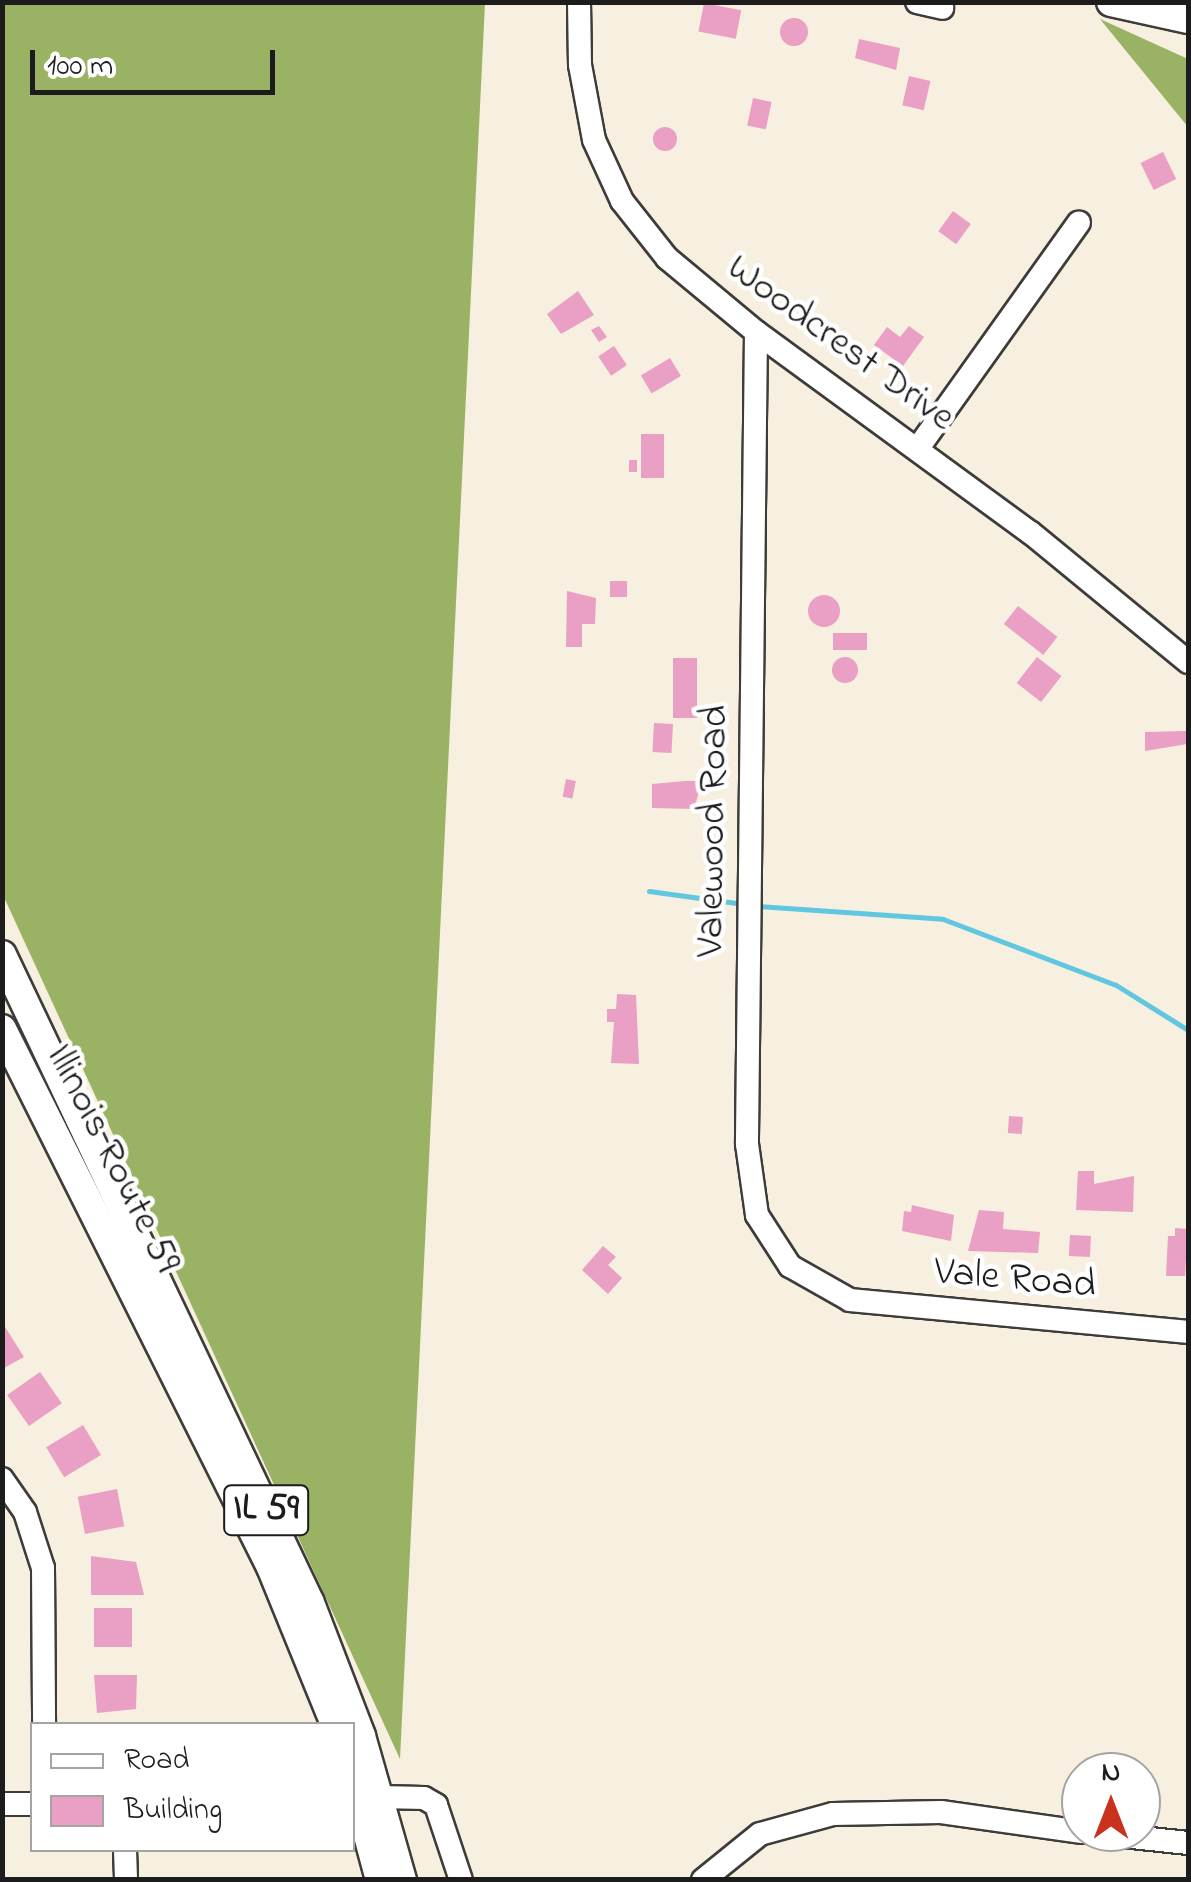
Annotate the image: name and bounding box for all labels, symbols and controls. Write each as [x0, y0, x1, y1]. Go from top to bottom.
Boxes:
scale bar [35, 30, 280, 92]
text: 100 m [47, 45, 113, 89]
street label: Woodcrest Drive [716, 245, 964, 443]
street label: Valewood Road [688, 705, 740, 957]
street label: Illinois Route 59 [34, 1037, 190, 1281]
street label: Vale Road [932, 1249, 1098, 1311]
road number: IL 59 [221, 1477, 311, 1543]
legend [30, 1722, 355, 1852]
text: Road [124, 1739, 189, 1783]
north arrow [1061, 1752, 1161, 1852]
text: N [1102, 1753, 1120, 1794]
text: Building [124, 1789, 222, 1833]

